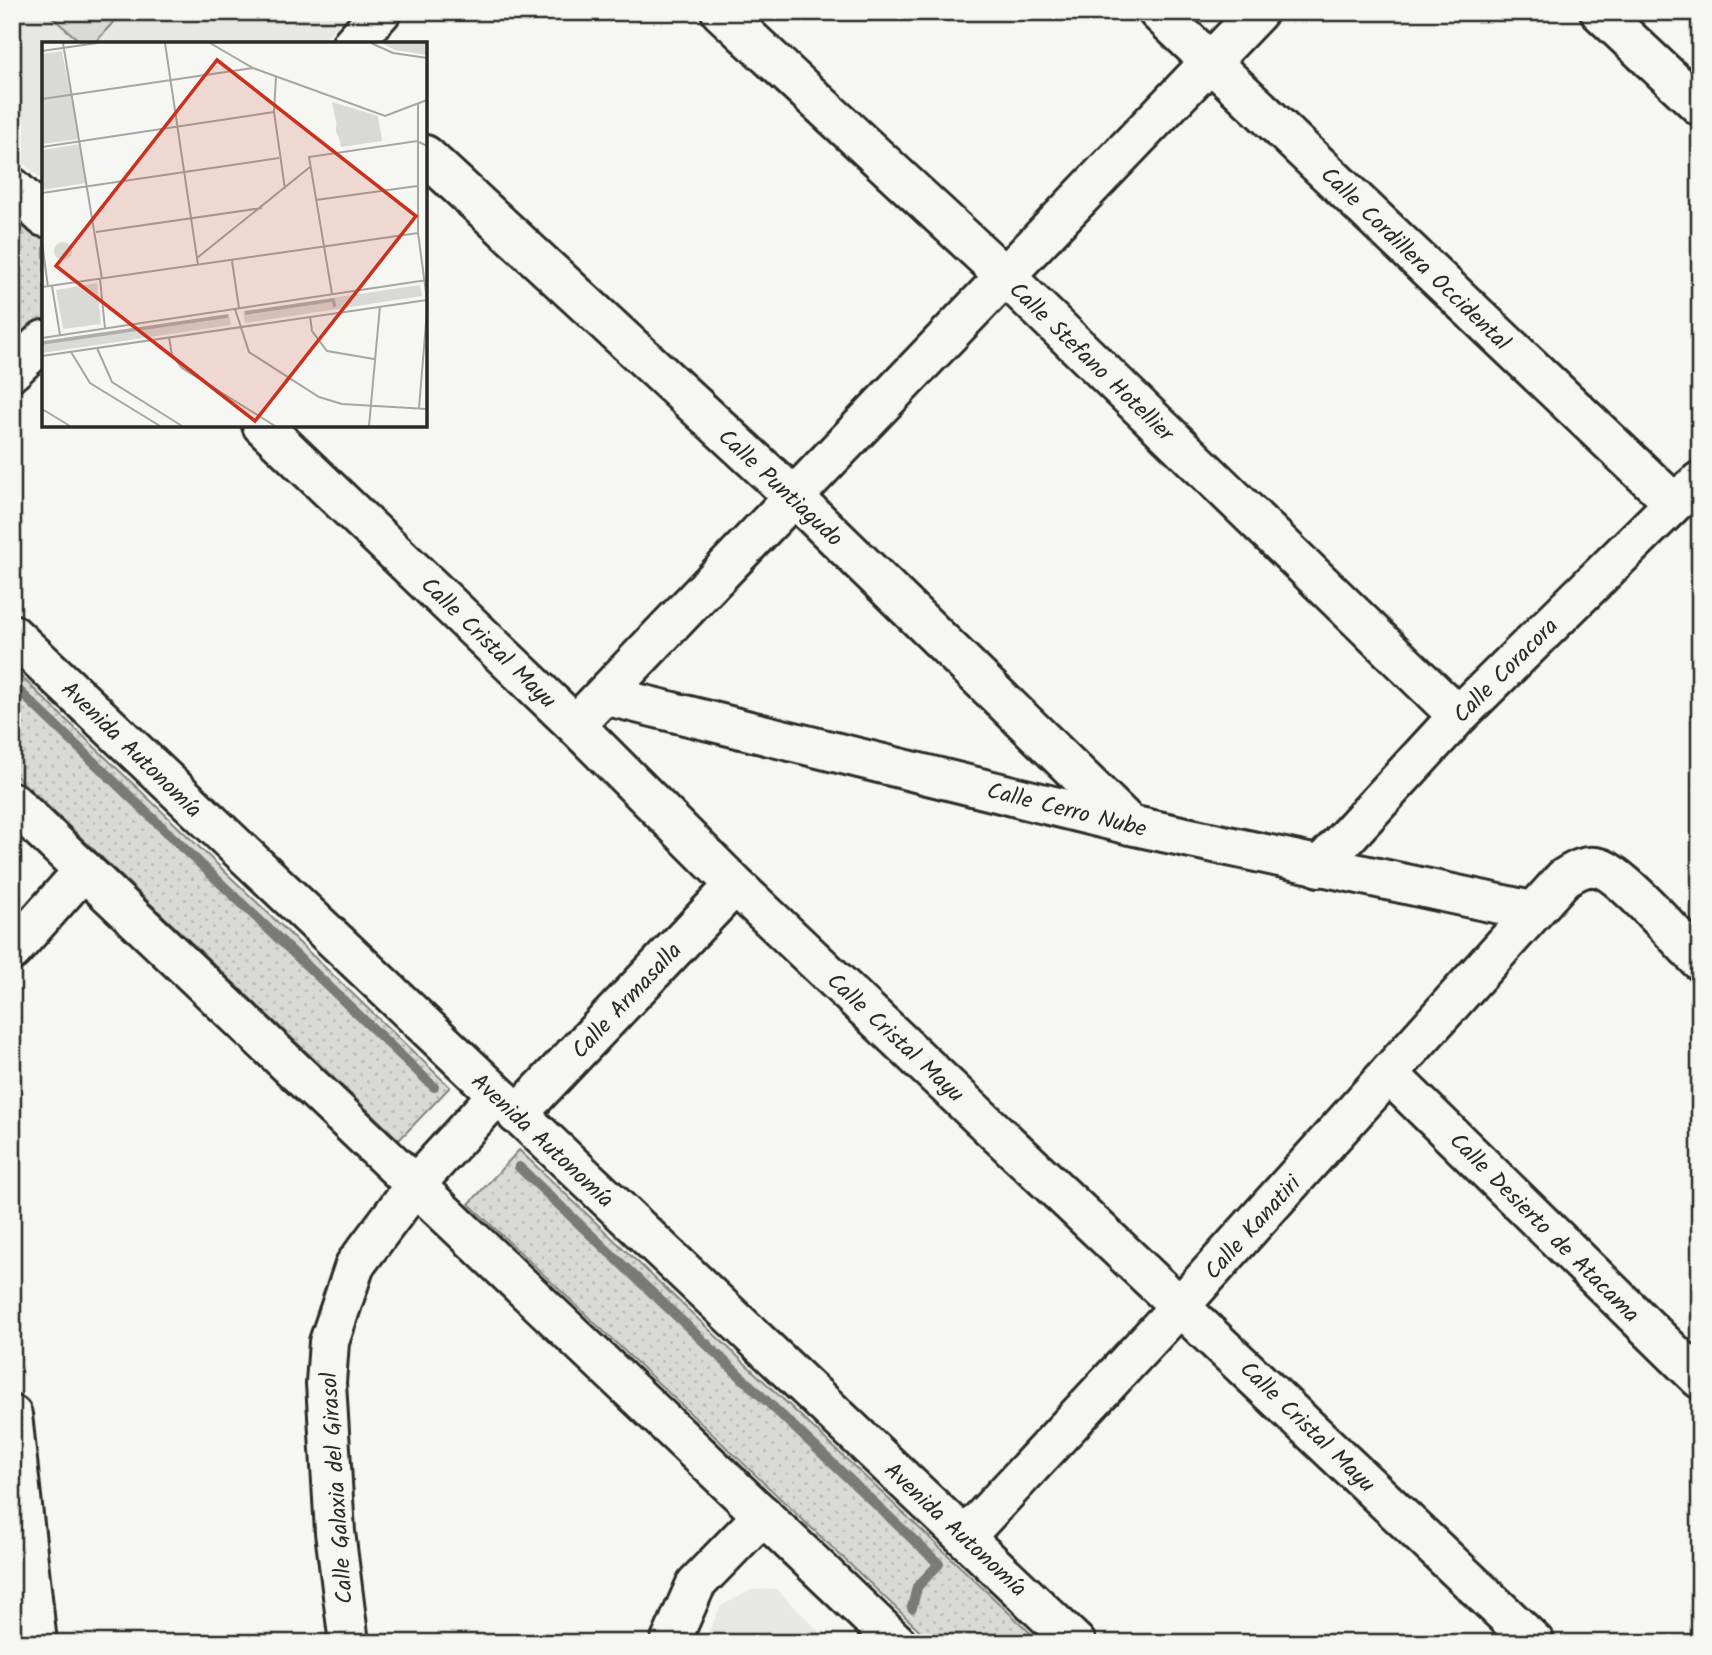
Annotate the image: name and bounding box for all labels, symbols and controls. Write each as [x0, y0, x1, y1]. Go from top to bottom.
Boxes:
inset map [42, 42, 427, 427]
street label: Calle Cordillera Occidental [1311, 159, 1518, 360]
street label: Calle Stefano Hotellier [1000, 274, 1183, 452]
street label: Calle Puntiagudo [709, 421, 851, 556]
street label: Calle Cristal Mayu [411, 569, 564, 718]
street label: Calle Coracora [1445, 610, 1568, 733]
street label: Avenida Autonomía [52, 673, 210, 828]
street label: Calle Cerro Nube [983, 774, 1150, 848]
street label: Calle Armasalla [564, 935, 691, 1068]
street label: Calle Cristal Mayu [817, 965, 972, 1112]
street label: Avenida Autonomía [462, 1065, 622, 1218]
street label: Calle Desierto de Atacama [1440, 1125, 1647, 1332]
street label: Calle Kanatiri [1197, 1167, 1311, 1289]
street label: Calle Cristal Mayu [1230, 1353, 1383, 1502]
street label: Calle Galaxia del Girasol [312, 1370, 364, 1605]
street label: Avenida Autonomía [875, 1454, 1035, 1607]

